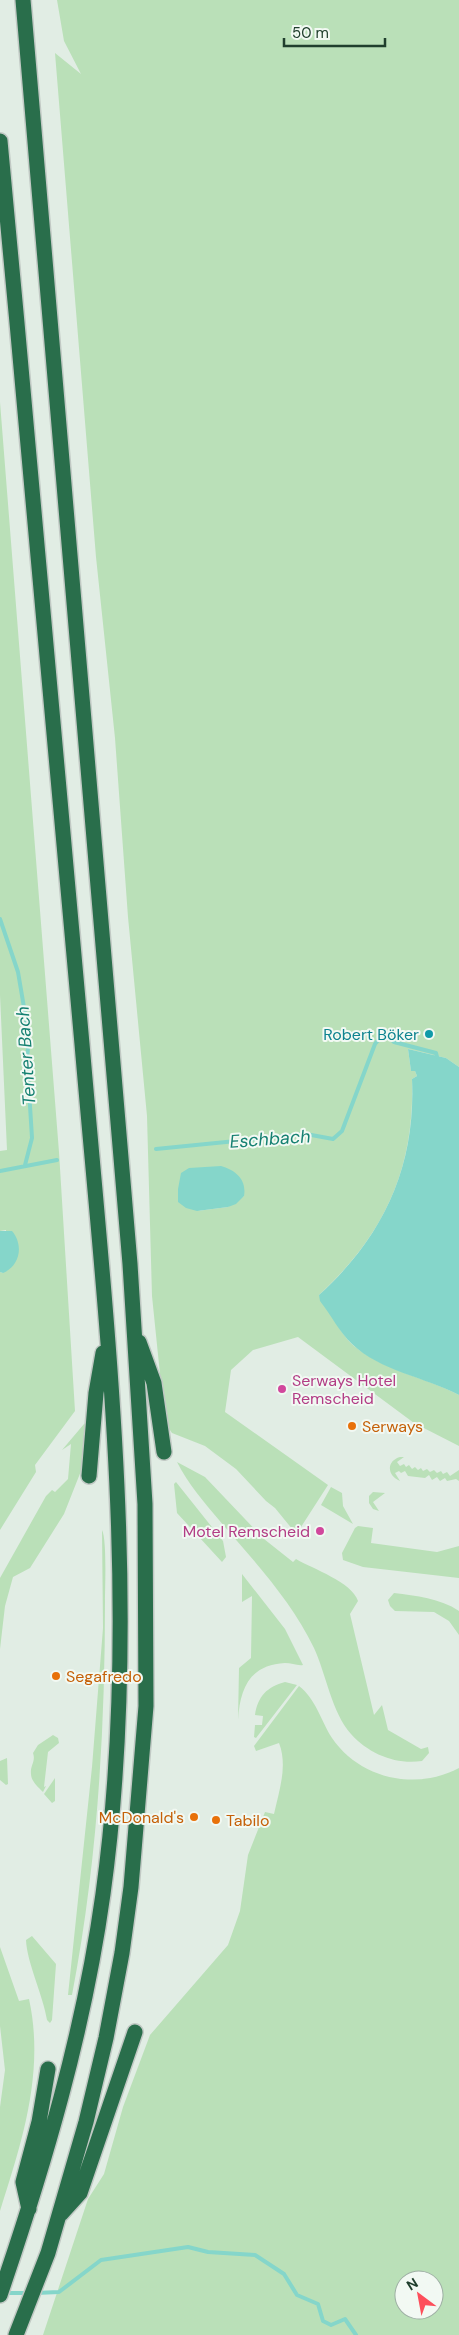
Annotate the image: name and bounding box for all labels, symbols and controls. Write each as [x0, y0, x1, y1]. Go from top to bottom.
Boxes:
scale bar [284, 15, 385, 47]
text: 50 m [292, 23, 329, 43]
water label: Tenter Bach [11, 1006, 41, 1106]
place label: Robert Böker [323, 1024, 419, 1045]
marker: Robert Böker [423, 1028, 435, 1040]
water label: Eschbach [229, 1124, 311, 1154]
place label: Serways Hotel Remscheid [292, 1370, 396, 1409]
marker: Serways Hotel Remscheid [276, 1383, 288, 1395]
place label: Serways [362, 1416, 423, 1437]
marker: Serways [346, 1420, 358, 1432]
place label: Motel Remscheid [183, 1521, 310, 1542]
marker: Motel Remscheid [314, 1525, 326, 1537]
place label: Segafredo [66, 1666, 142, 1687]
marker: Segafredo [50, 1670, 62, 1682]
place label: McDonald's [99, 1807, 184, 1828]
place label: Tabilo [226, 1810, 269, 1831]
marker: McDonald's [188, 1811, 200, 1823]
marker: Tabilo [210, 1814, 222, 1826]
north arrow [394, 2270, 444, 2320]
text: N [403, 2274, 421, 2294]

